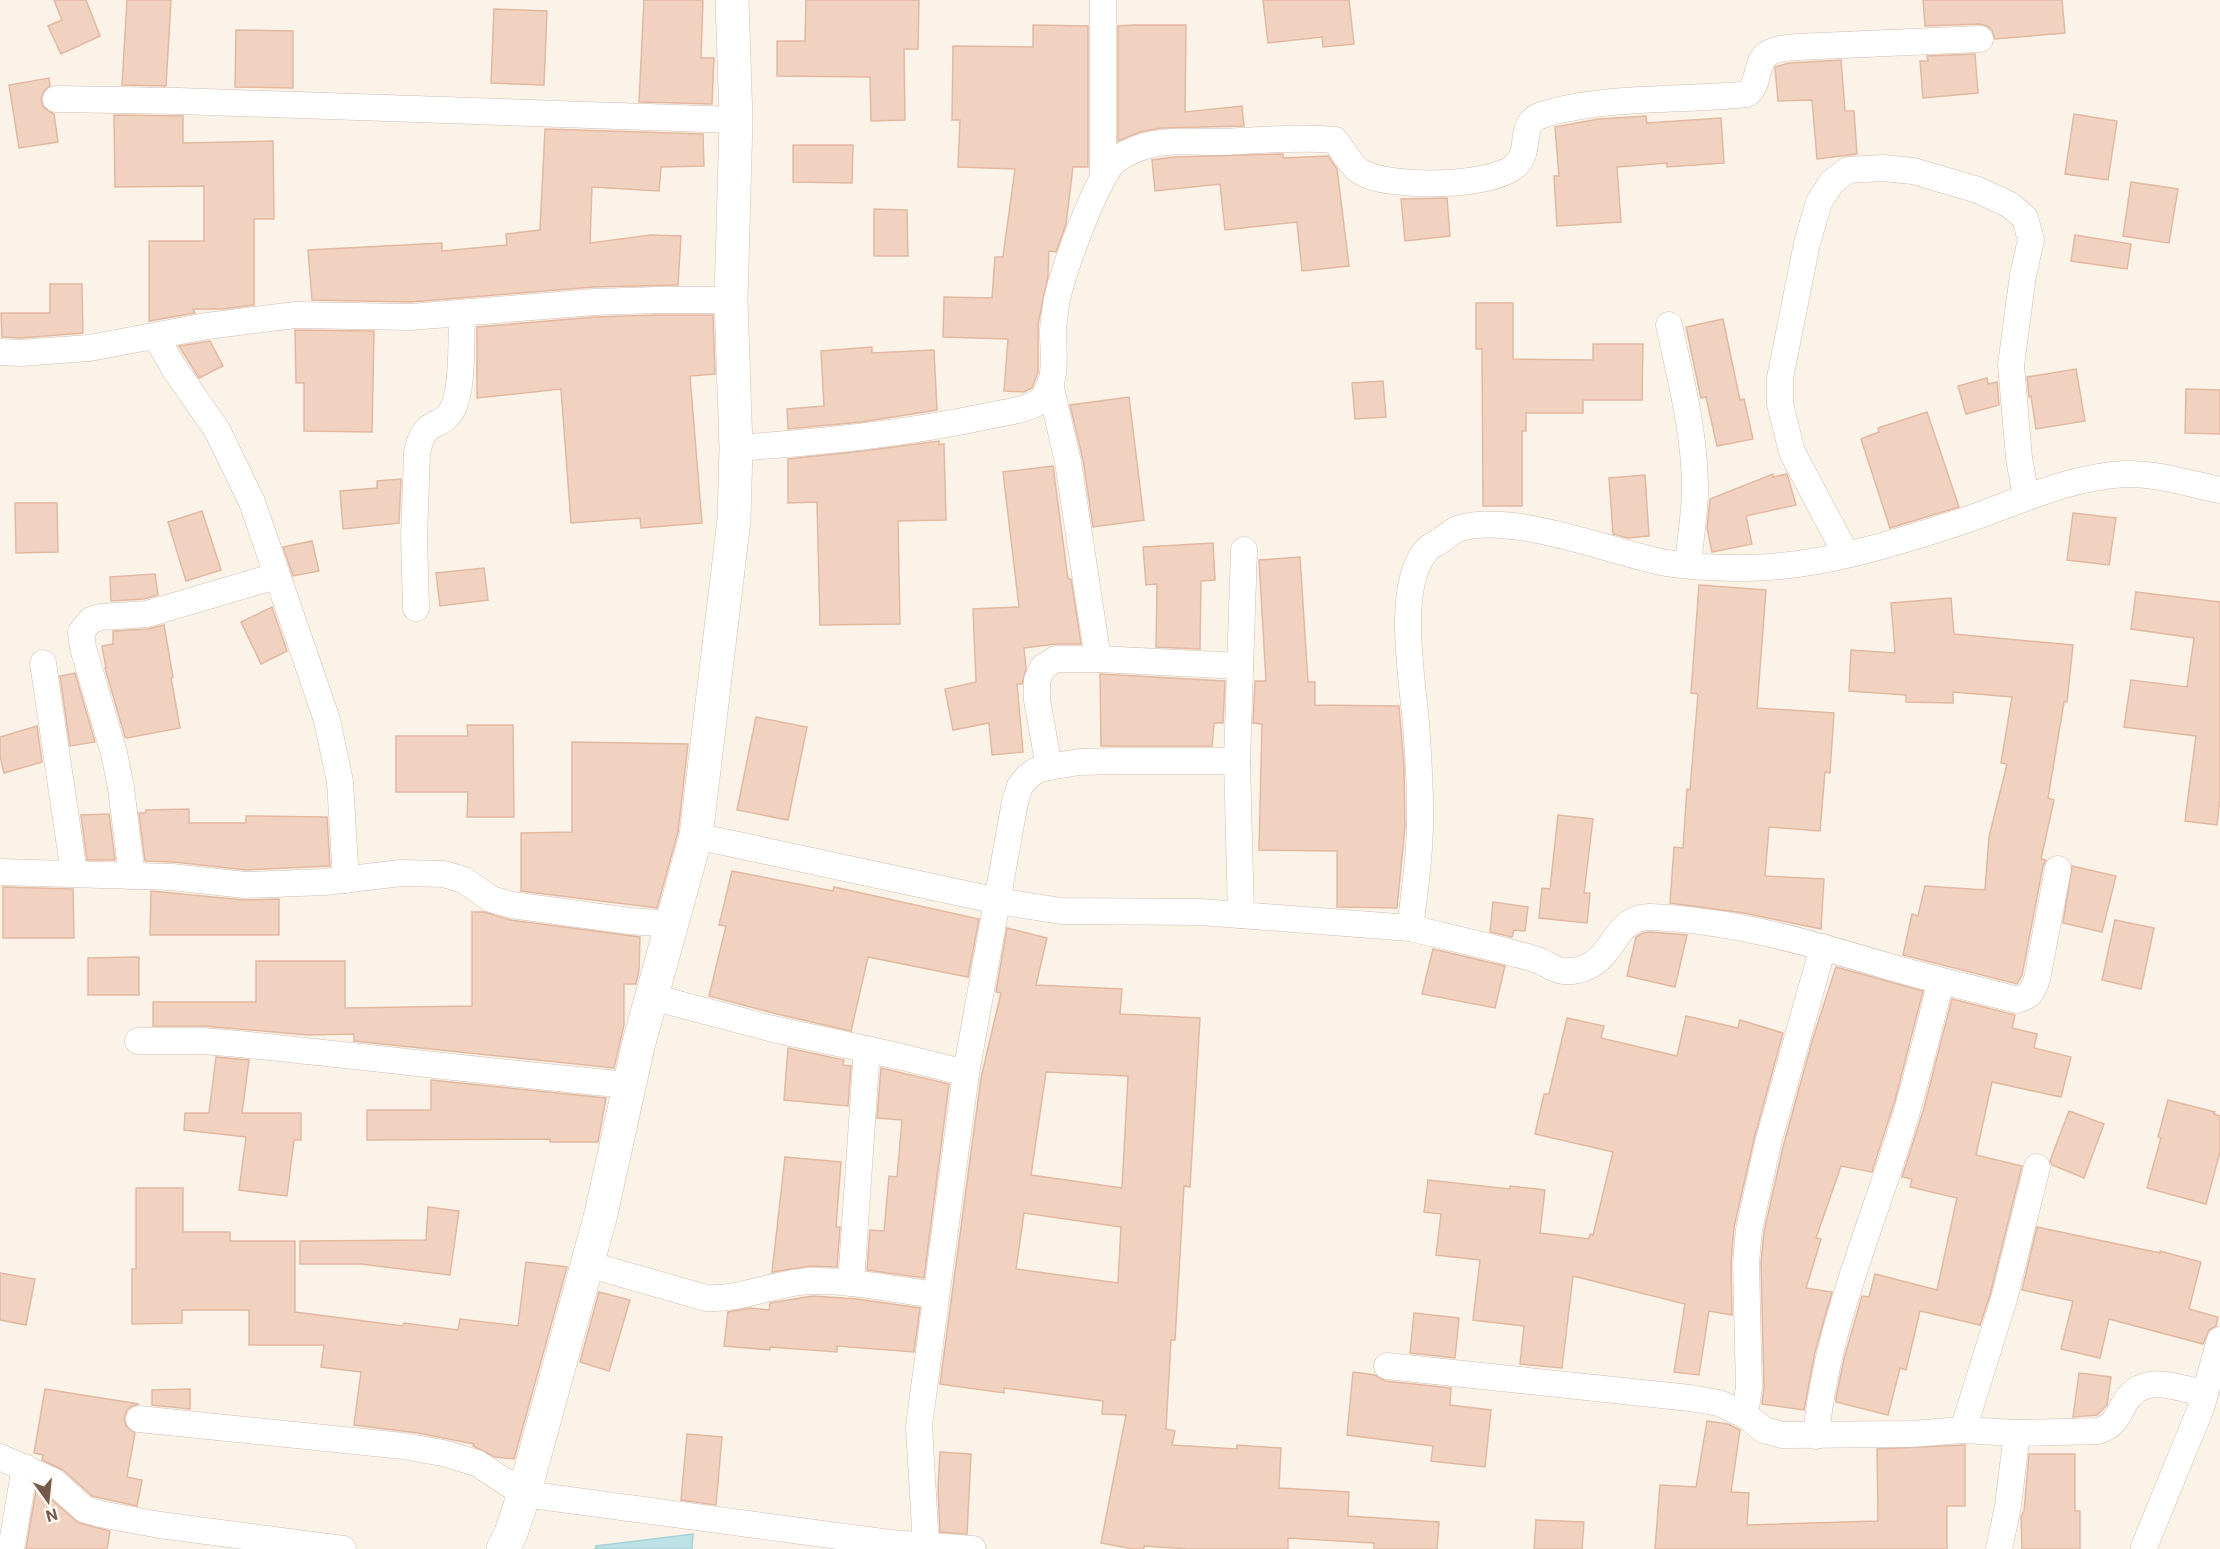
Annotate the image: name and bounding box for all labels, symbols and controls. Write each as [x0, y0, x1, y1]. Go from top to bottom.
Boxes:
north arrow [18, 1471, 78, 1531]
text: N [44, 1504, 60, 1526]

